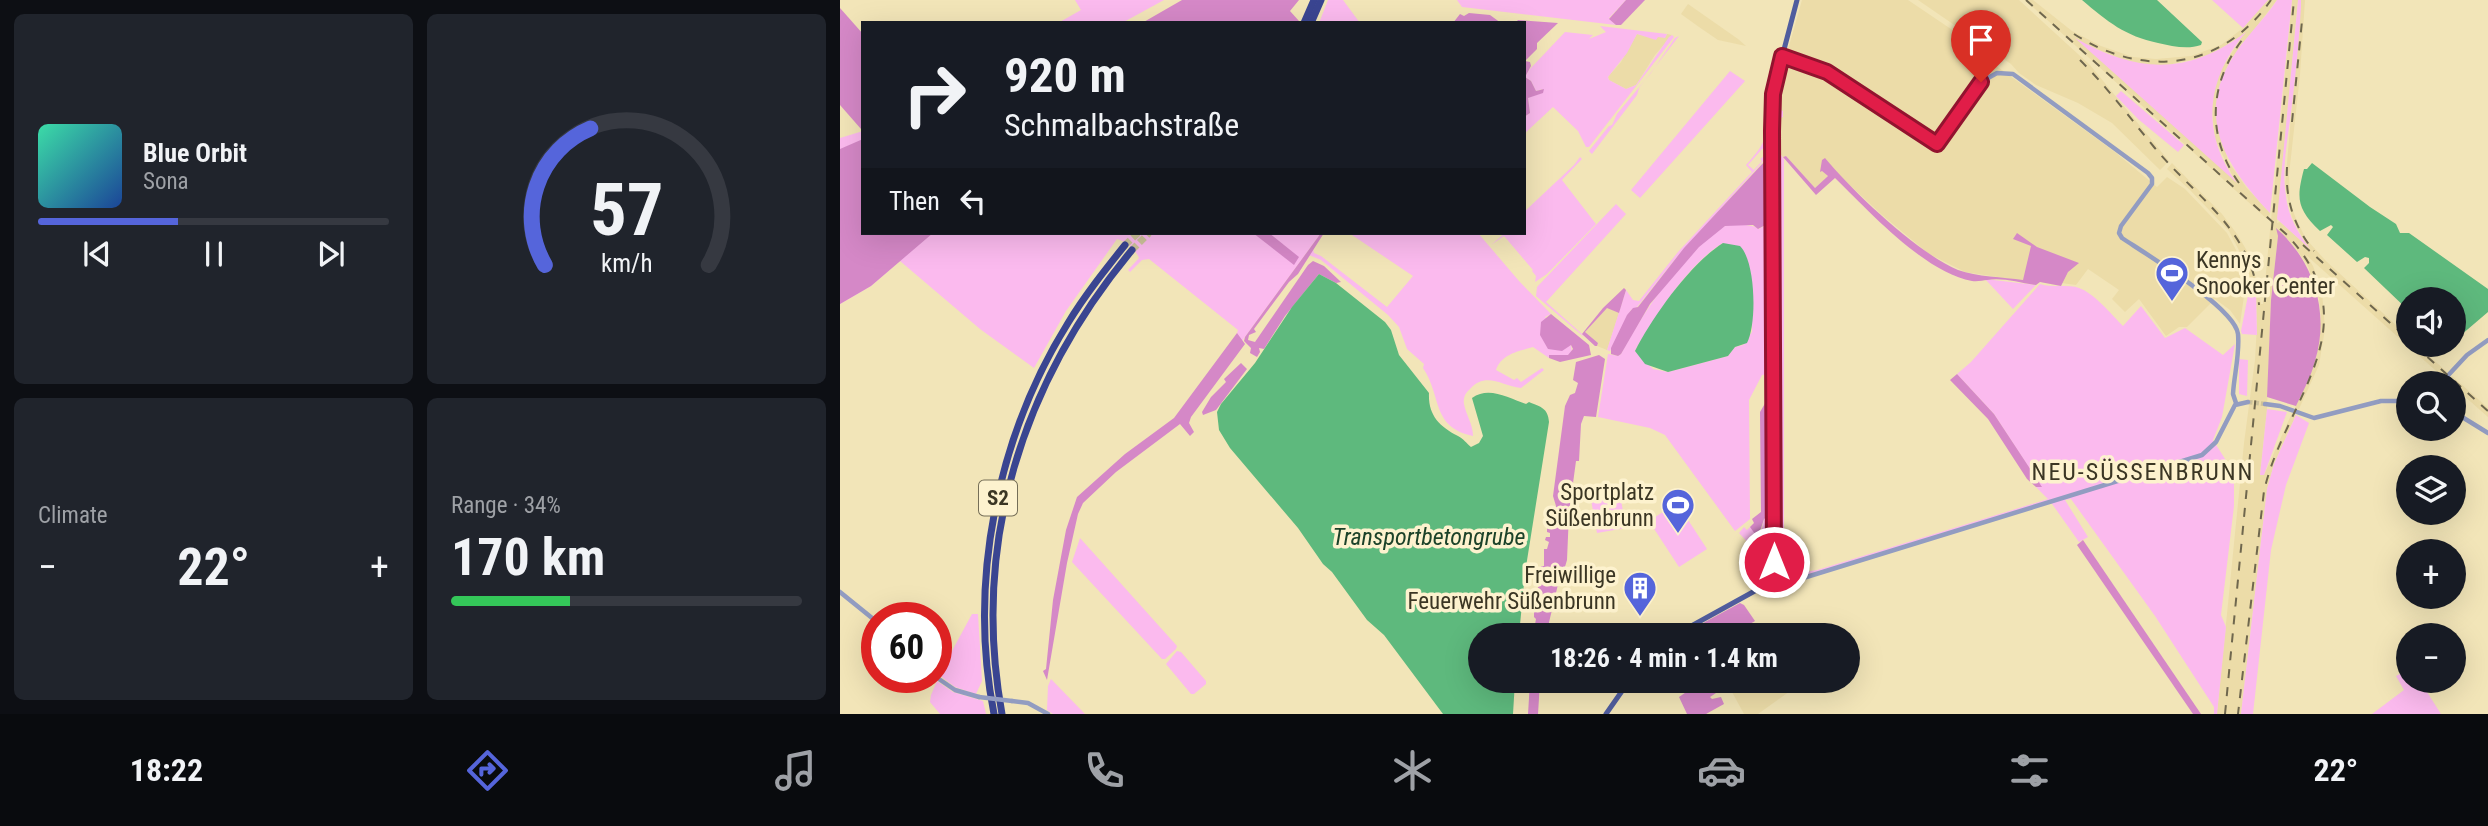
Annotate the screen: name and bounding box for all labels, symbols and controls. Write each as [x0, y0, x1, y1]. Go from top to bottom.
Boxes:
pin [1951, 10, 2011, 82]
icon: arrive [1962, 21, 2000, 59]
text: 920 m [1004, 47, 1126, 104]
icon: right [889, 49, 980, 140]
text: Schmalbachstraße [1004, 106, 1239, 144]
text: Blue Orbit [143, 138, 247, 168]
text: 57 [590, 167, 663, 253]
text: Sona [143, 168, 189, 195]
icon: left [954, 182, 992, 220]
text: Then [889, 186, 940, 216]
icon: previous [78, 235, 116, 273]
icon: pause [195, 235, 233, 273]
icon: next [312, 235, 350, 273]
place label: Kennys Snooker Center [2196, 247, 2335, 300]
text: km/h [601, 249, 652, 278]
sports icon: Kennys Snooker Center [2153, 254, 2191, 303]
map controls [2396, 287, 2466, 693]
button: sound [2396, 287, 2466, 357]
button: search [2396, 371, 2466, 441]
button: layers [2396, 455, 2466, 525]
district label: NEU-SÜSSENBRUNN [2032, 458, 2254, 486]
place label: Sportplatz Süßenbrunn [1545, 479, 1654, 532]
road number: S2 [979, 480, 1017, 516]
sports icon: Sportplatz Süßenbrunn [1659, 486, 1697, 535]
text: Range · 34% [451, 492, 561, 519]
text: Climate [38, 502, 108, 529]
water label: Transportbetongrube [1333, 523, 1526, 551]
position arrow [1737, 525, 1811, 599]
text: 170 km [451, 527, 605, 588]
text: 22° [177, 537, 250, 598]
button: + [2396, 539, 2466, 609]
text: − [38, 545, 57, 589]
text: + [370, 545, 389, 589]
place label: Freiwillige Feuerwehr Süßenbrunn [1407, 562, 1616, 615]
building icon: Freiwillige Feuerwehr Süßenbrunn [1621, 569, 1659, 618]
speed limit sign: 60 [861, 602, 952, 693]
button: − [2396, 623, 2466, 693]
text: 18:26 · 4 min · 1.4 km [1550, 643, 1778, 673]
icon: directions [463, 746, 512, 795]
icon: music [771, 746, 820, 795]
icon: phone [1080, 746, 1129, 795]
icon: climate [1388, 746, 1437, 795]
icon: car [1697, 746, 1746, 795]
icon: filters [2005, 746, 2054, 795]
text: 18:22 [130, 751, 203, 789]
text: 22° [2313, 751, 2358, 789]

